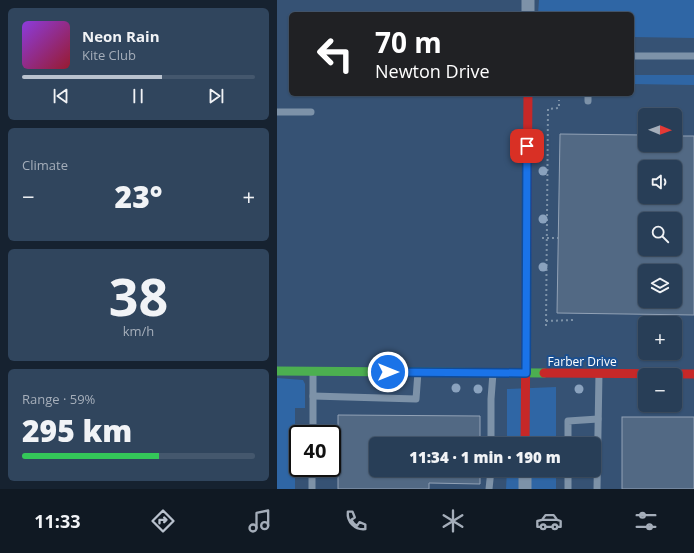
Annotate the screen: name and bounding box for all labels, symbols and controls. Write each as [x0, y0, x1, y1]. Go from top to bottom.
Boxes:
text: 70 m [375, 23, 442, 61]
text: Neon Rain [82, 26, 160, 46]
icon: left [309, 28, 361, 80]
text: Kite Club [82, 46, 136, 64]
text: Newton Drive [375, 59, 490, 83]
icon: previous [50, 85, 72, 107]
icon: pause [127, 85, 149, 107]
icon: next [205, 85, 227, 107]
north arrow [638, 108, 682, 152]
map controls [638, 108, 682, 412]
pin [510, 129, 544, 163]
icon: arrive [516, 135, 538, 157]
text: Climate [22, 156, 68, 174]
button: sound [638, 160, 682, 204]
text: 23° [115, 176, 162, 217]
text: − [22, 181, 35, 211]
text: + [242, 181, 255, 211]
button: search [638, 212, 682, 256]
text: 38 [109, 260, 168, 331]
button: layers [638, 264, 682, 308]
button: + [638, 316, 682, 360]
text: km/h [123, 322, 154, 340]
position arrow [367, 351, 409, 393]
street label: Farber Drive [547, 353, 617, 370]
button: − [638, 368, 682, 412]
text: Range · 59% [22, 390, 95, 408]
text: 295 km [22, 410, 132, 451]
speed limit sign: 40 [289, 425, 341, 477]
text: 11:34 · 1 min · 190 m [409, 447, 561, 467]
icon: directions [149, 507, 177, 535]
icon: music [246, 507, 274, 535]
icon: phone [342, 507, 370, 535]
icon: climate [439, 507, 467, 535]
icon: car [535, 507, 563, 535]
icon: filters [632, 507, 660, 535]
text: 11:33 [34, 509, 81, 533]

